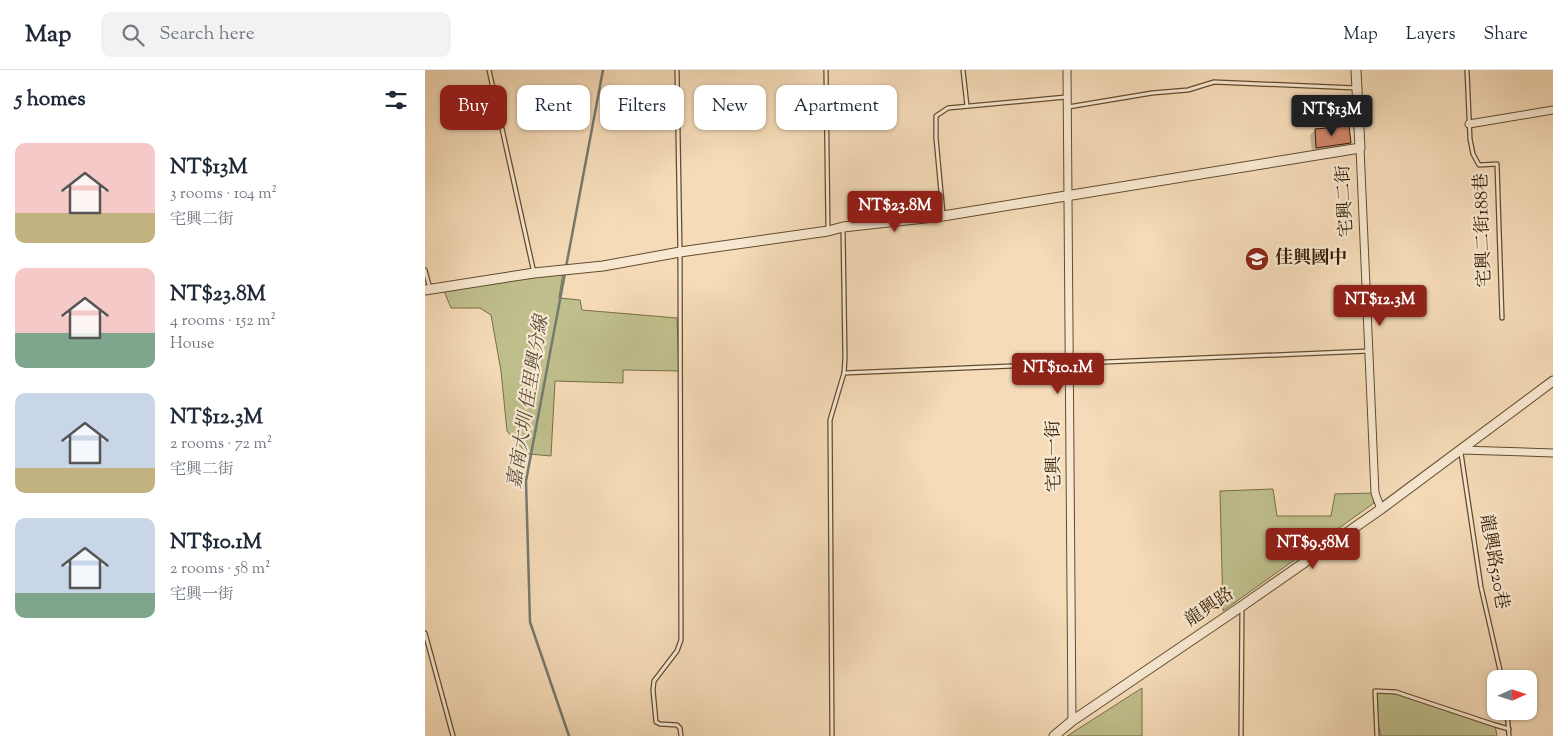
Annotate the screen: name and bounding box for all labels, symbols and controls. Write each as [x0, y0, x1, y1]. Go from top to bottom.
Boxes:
search box [101, 12, 451, 57]
text: Map [25, 18, 71, 52]
icon: search [119, 21, 147, 49]
text: Search here [159, 21, 255, 48]
text: Map [1343, 22, 1378, 48]
text: Layers [1406, 22, 1456, 48]
text: Share [1484, 22, 1528, 48]
text: 5 homes [15, 85, 85, 115]
chip: Buy [440, 85, 507, 130]
chip: Rent [517, 85, 590, 130]
chip: Filters [600, 85, 684, 130]
chip: New [694, 85, 766, 130]
chip: Apartment [776, 85, 897, 130]
icon: filters [382, 86, 410, 114]
pin: NT$13M [1291, 94, 1373, 137]
text: NT$13M [1302, 99, 1362, 122]
text: NT$13M [170, 153, 248, 183]
icon: home [55, 163, 115, 223]
street label: 宅興二街 [1331, 164, 1361, 238]
street label: 宅興二街188巷 [1469, 173, 1499, 287]
text: 3 rooms · 104 m² [170, 183, 277, 206]
pin: NT$23.8M [843, 190, 947, 233]
text: NT$23.8M [858, 195, 932, 218]
text: 宅興二街 [170, 209, 234, 232]
school or university icon: 佳興國中 [1244, 246, 1270, 272]
place label: 佳興國中 [1275, 246, 1347, 272]
text: NT$23.8M [170, 280, 266, 310]
pin: NT$12.3M [1328, 284, 1432, 327]
icon: home [55, 288, 115, 348]
text: NT$12.3M [1345, 289, 1415, 312]
text: 4 rooms · 152 m² [170, 310, 276, 333]
water label: 嘉南大圳 佳里興分線 [502, 311, 556, 491]
text: House [170, 333, 214, 356]
pin: NT$10.1M [1006, 352, 1110, 395]
text: NT$10.1M [1023, 357, 1093, 380]
text: NT$12.3M [170, 403, 263, 433]
icon: home [55, 413, 115, 473]
street label: 宅興一街 [1041, 420, 1069, 492]
text: 2 rooms · 72 m² [170, 433, 272, 456]
text: 宅興二街 [170, 459, 234, 482]
street label: 龍興路520巷 [1472, 512, 1514, 612]
text: NT$10.1M [170, 528, 262, 558]
pin: NT$9.58M [1261, 528, 1365, 570]
text: NT$9.58M [1277, 532, 1349, 555]
icon: home [55, 538, 115, 598]
text: 2 rooms · 58 m² [170, 558, 270, 581]
street label: 龍興路 [1180, 582, 1240, 634]
text: 宅興一街 [170, 584, 234, 607]
north arrow [1487, 670, 1537, 720]
map controls [1487, 670, 1537, 720]

